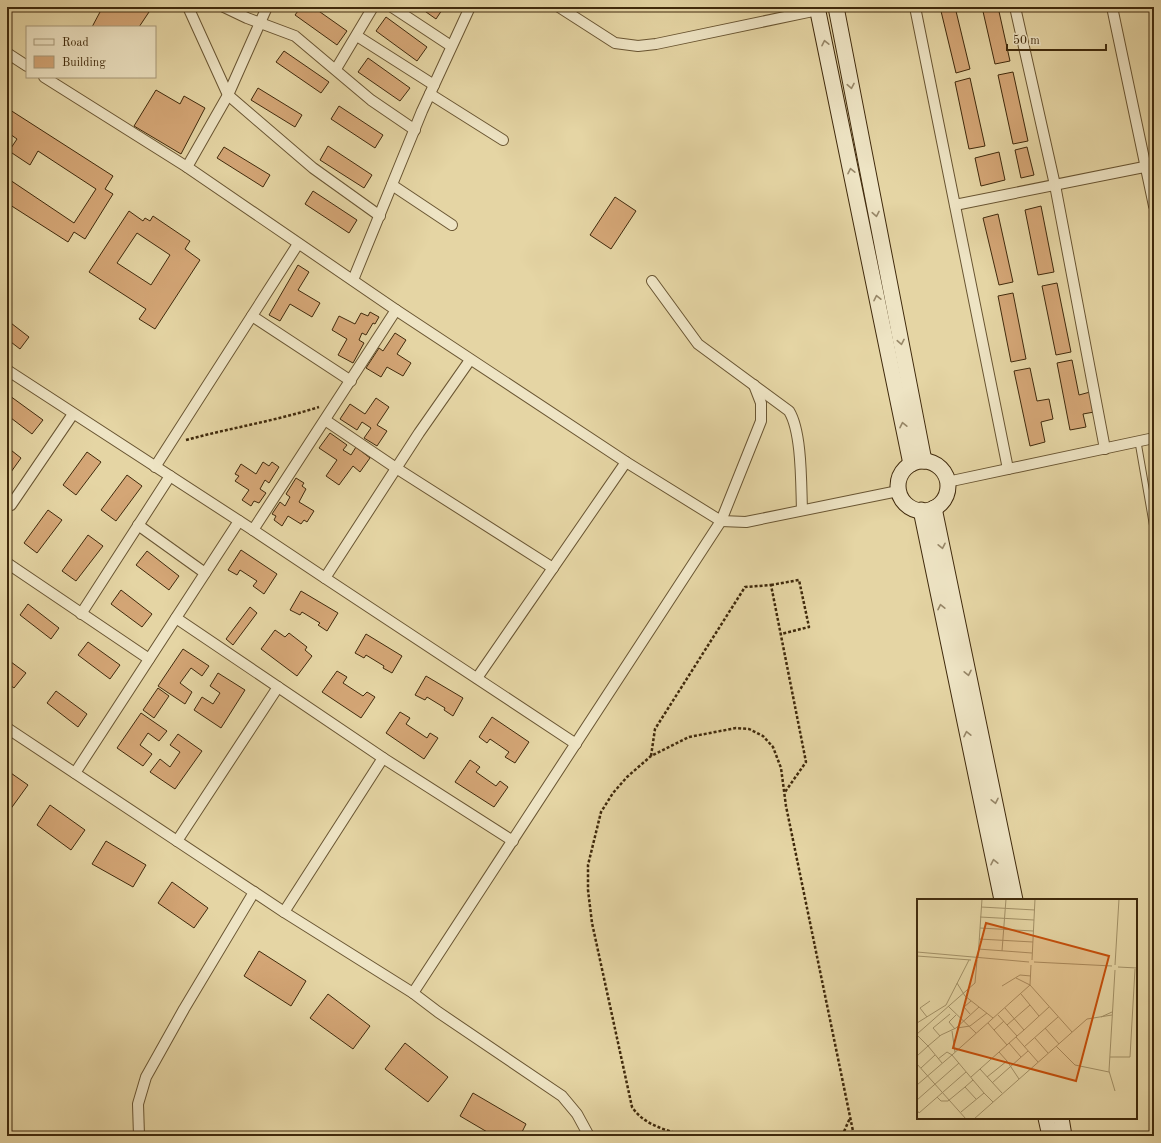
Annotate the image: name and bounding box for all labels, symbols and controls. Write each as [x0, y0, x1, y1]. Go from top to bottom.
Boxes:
legend [26, 26, 156, 78]
scale bar [1007, 26, 1106, 52]
text: 50 m [1013, 34, 1040, 47]
text: Road [62, 37, 89, 49]
one-way arrow [821, 40, 829, 47]
text: Building [62, 57, 106, 69]
one-way arrow [846, 83, 855, 90]
one-way arrow [847, 168, 855, 174]
one-way arrow [871, 211, 880, 217]
one-way arrow [874, 295, 882, 301]
one-way arrow [896, 339, 905, 345]
one-way arrow [900, 422, 908, 429]
one-way arrow [937, 543, 945, 549]
one-way arrow [938, 604, 946, 610]
one-way arrow [964, 670, 972, 676]
one-way arrow [964, 731, 972, 738]
one-way arrow [990, 797, 998, 804]
one-way arrow [990, 859, 998, 865]
inset map [917, 899, 1137, 1119]

